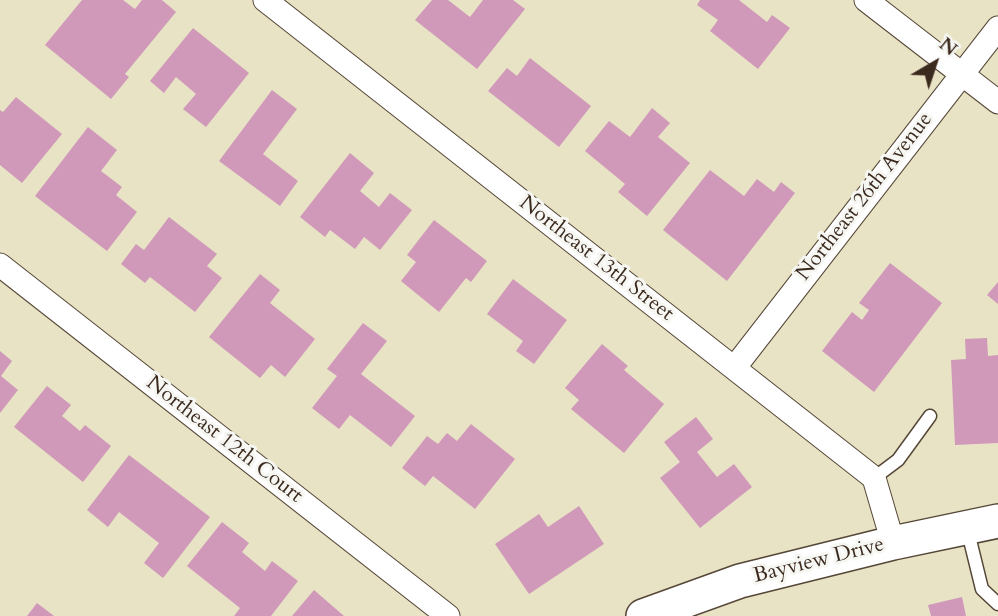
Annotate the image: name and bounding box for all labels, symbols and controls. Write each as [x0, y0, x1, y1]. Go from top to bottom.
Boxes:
north arrow [900, 28, 970, 98]
text: N [934, 31, 963, 62]
street label: Northeast 26th Avenue [792, 108, 938, 286]
street label: Northeast 13th Street [514, 191, 678, 327]
street label: Northeast 12th Court [141, 371, 307, 509]
street label: Bayview Drive [751, 533, 887, 589]

